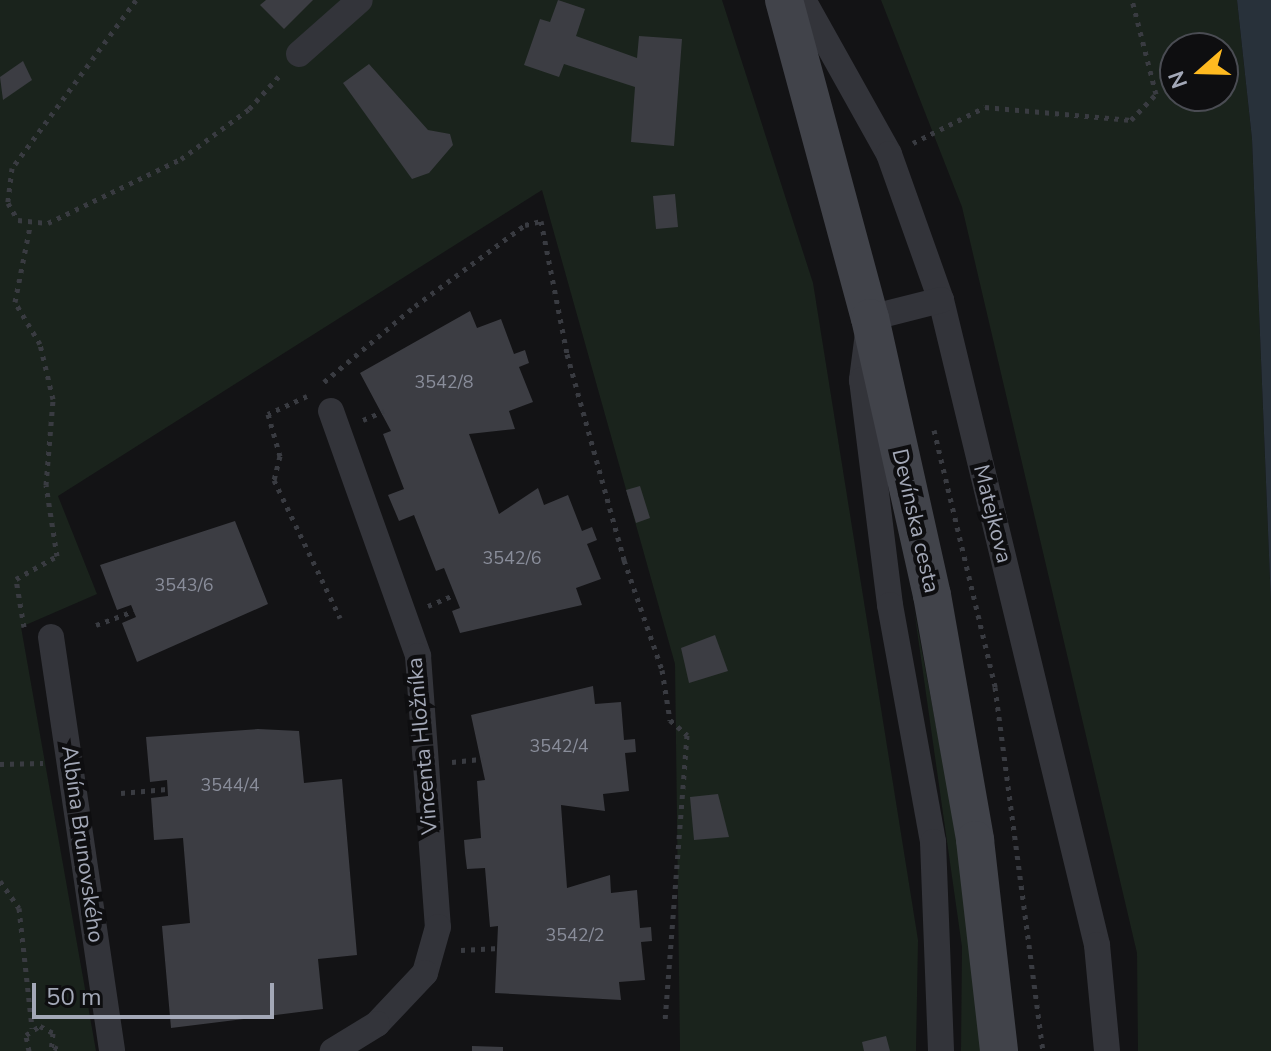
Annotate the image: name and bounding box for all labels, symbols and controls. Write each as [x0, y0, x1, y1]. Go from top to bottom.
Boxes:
north arrow [1159, 32, 1239, 112]
text: N [1161, 67, 1195, 92]
house number: 3542/8 [414, 371, 474, 393]
street label: Devínska cesta [886, 446, 944, 596]
street label: Matejkova [967, 462, 1017, 566]
house number: 3542/6 [482, 547, 542, 569]
house number: 3543/6 [154, 574, 214, 596]
street label: Vincenta Hložníka [402, 656, 444, 836]
house number: 3542/4 [529, 735, 589, 757]
street label: Albína Brunovského [55, 744, 109, 944]
house number: 3544/4 [200, 774, 260, 796]
house number: 3542/2 [545, 924, 605, 946]
scale bar [36, 967, 278, 1017]
text: 50 m [46, 981, 102, 1013]

